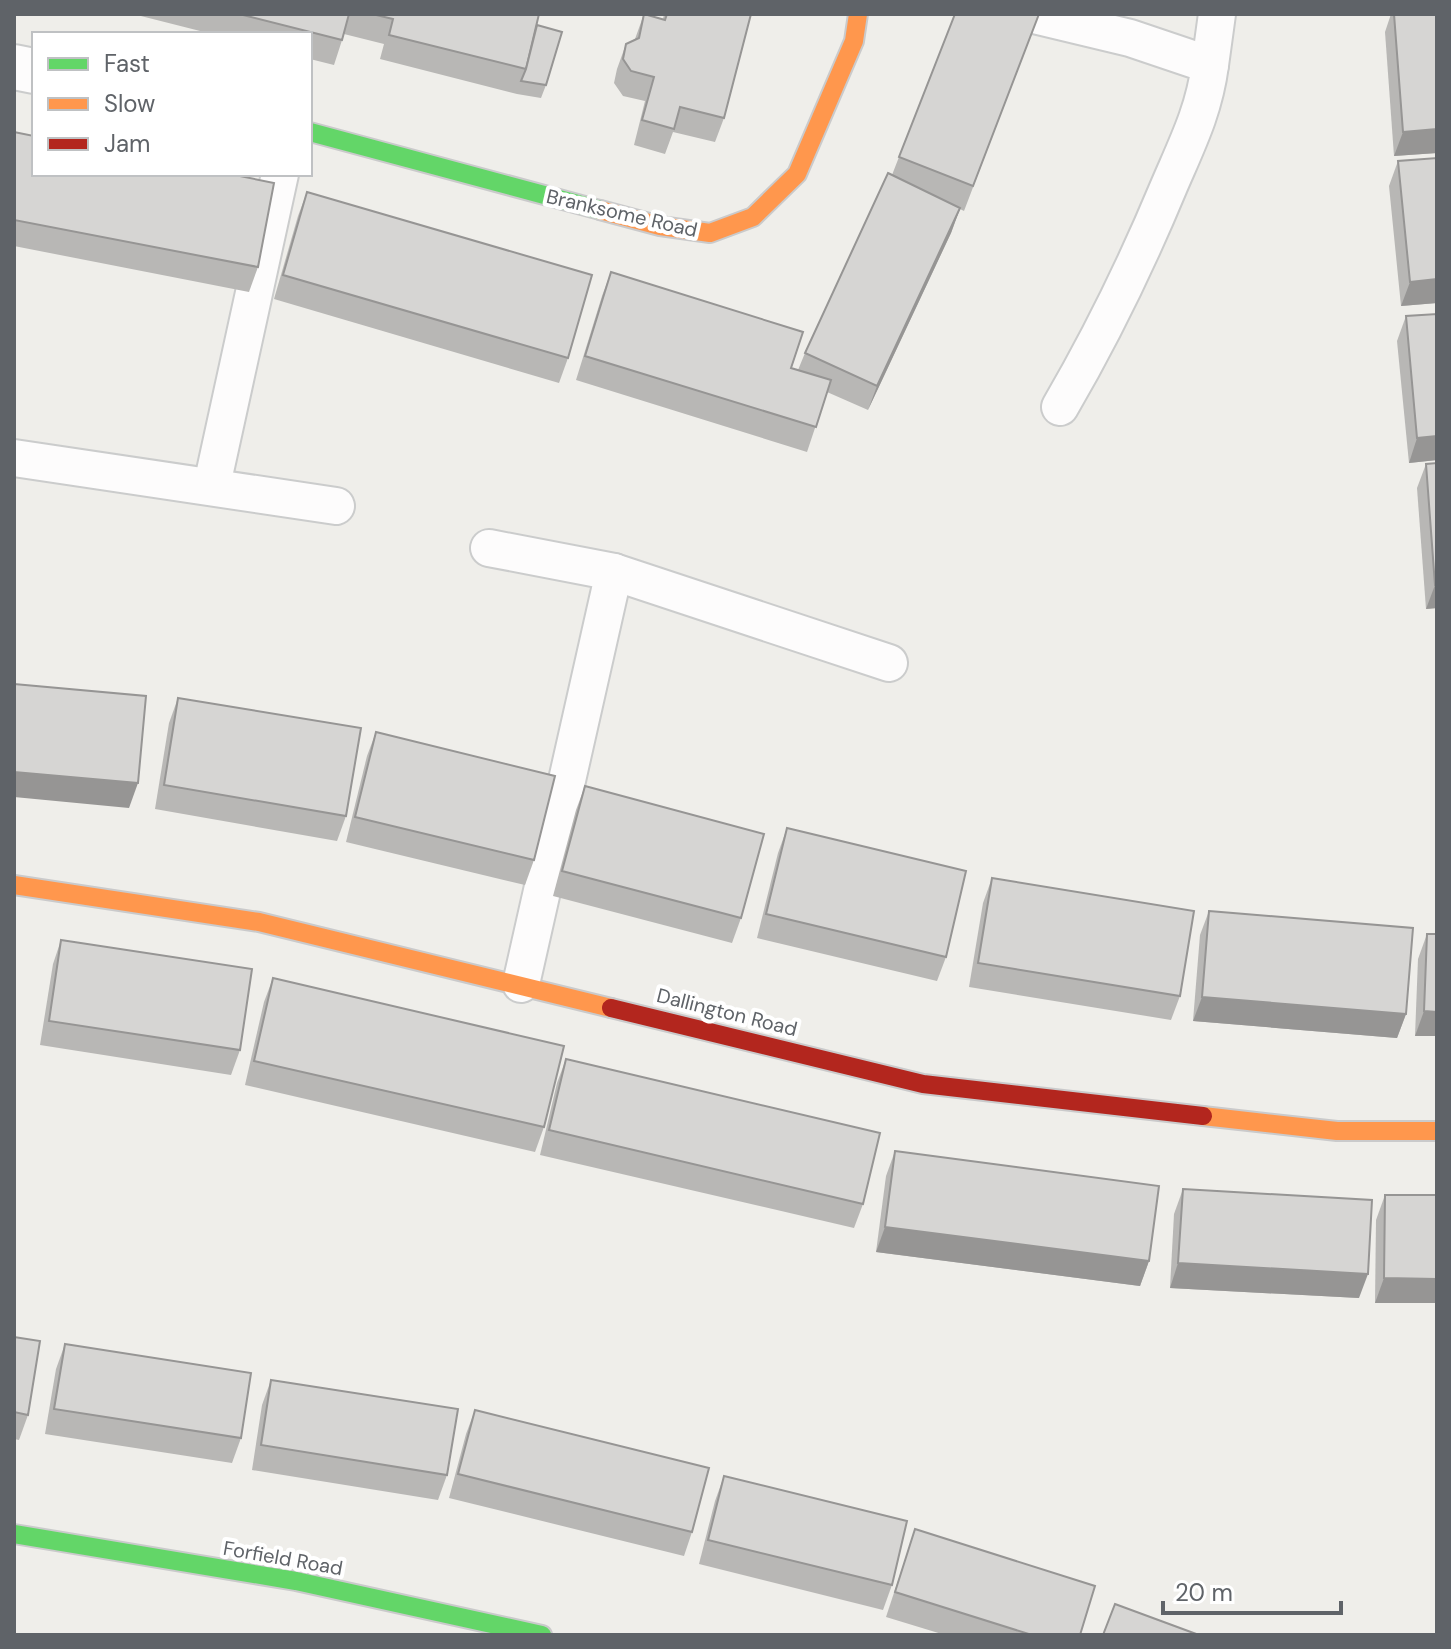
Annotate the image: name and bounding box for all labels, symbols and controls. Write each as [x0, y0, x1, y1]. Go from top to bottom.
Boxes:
legend [32, 32, 312, 176]
text: Fast [104, 48, 150, 79]
text: Slow [104, 88, 155, 119]
text: Jam [104, 128, 150, 159]
street label: Branksome Road [544, 183, 700, 243]
street label: Dallington Road [654, 982, 800, 1042]
street label: Forfield Road [221, 1535, 345, 1581]
scale bar [1163, 1565, 1341, 1615]
text: 20 m [1175, 1577, 1233, 1608]

